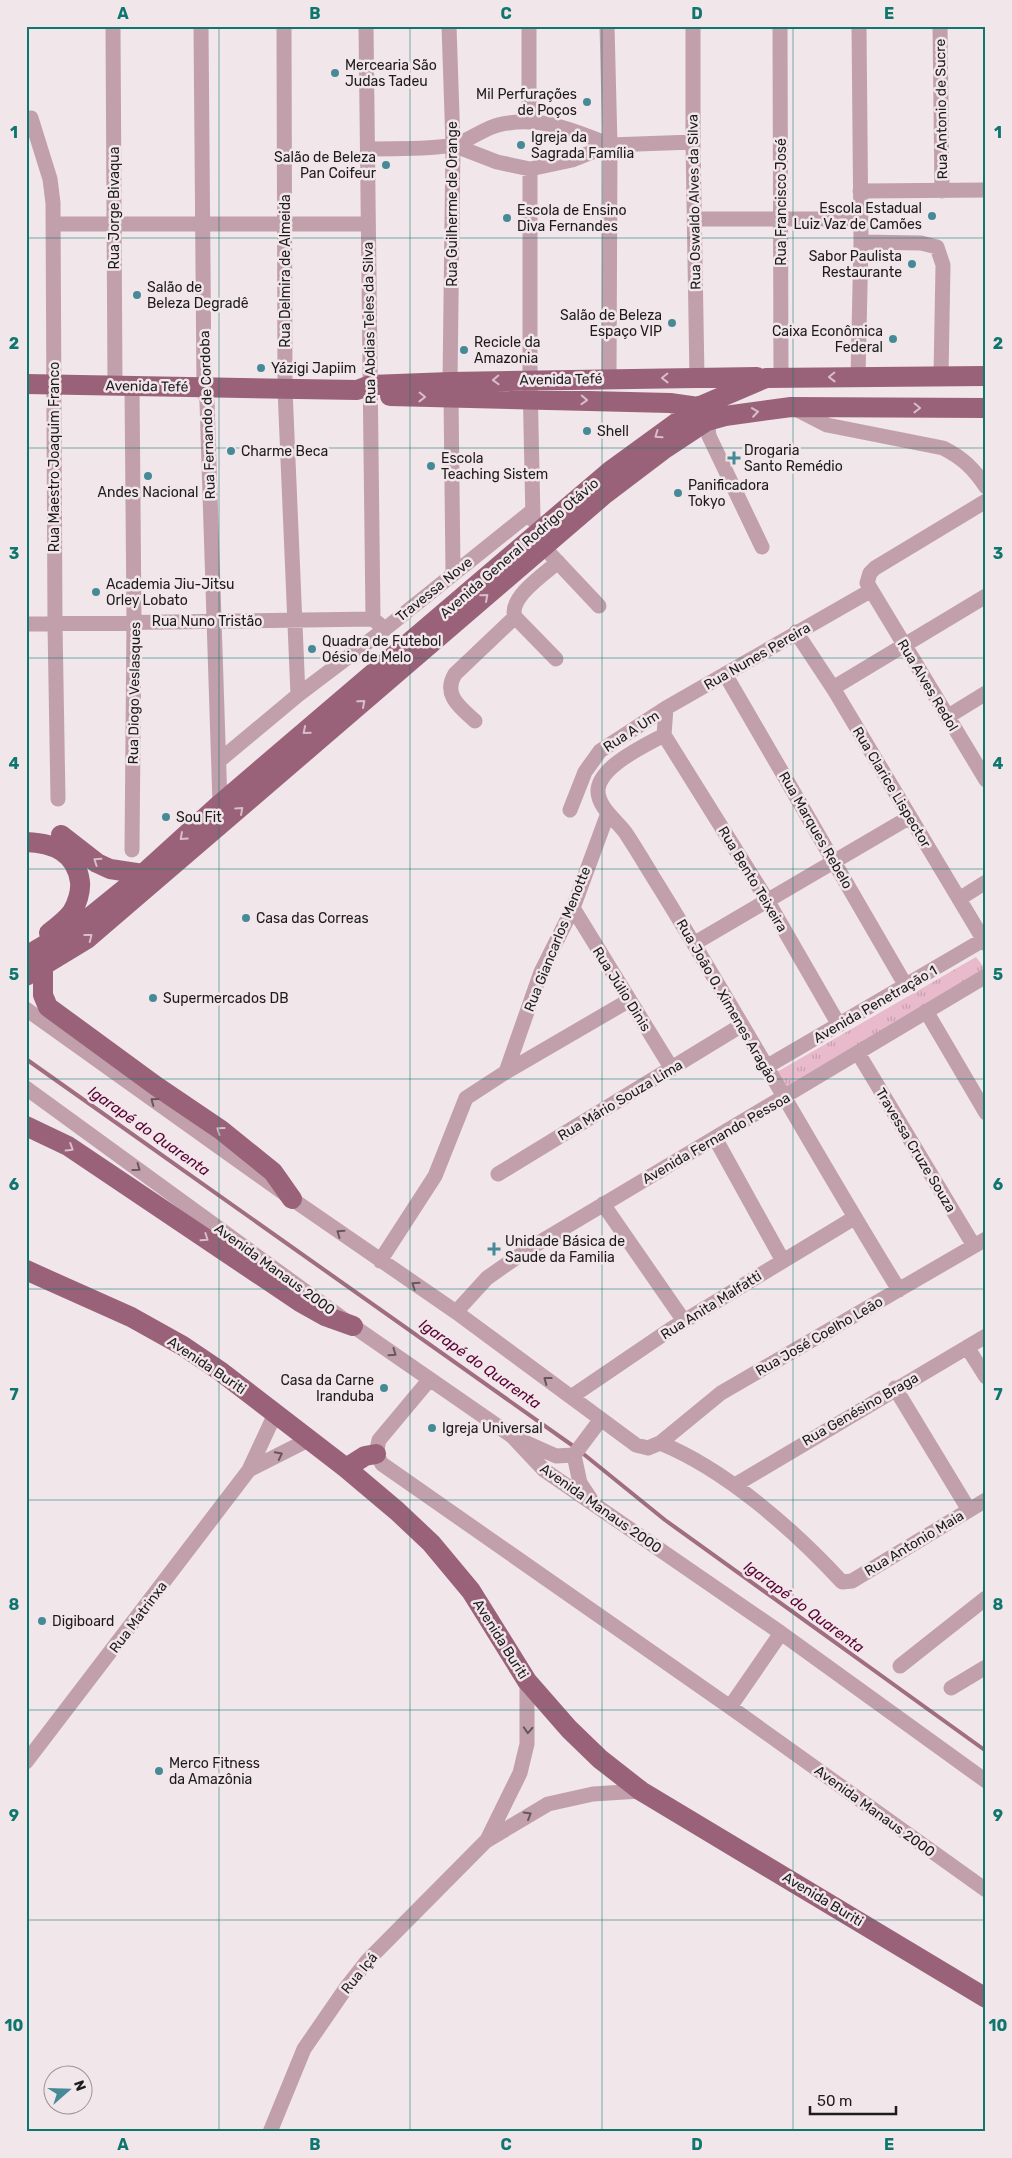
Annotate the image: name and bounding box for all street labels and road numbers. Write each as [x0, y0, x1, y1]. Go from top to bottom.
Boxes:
street label: Rua Antonio de Sucre [932, 38, 951, 179]
street label: Rua Oswaldo Alves da Silva [684, 114, 705, 290]
street label: Rua Guilherme de Orange [444, 121, 461, 287]
street label: Rua Francisco José [773, 138, 790, 266]
street label: Rua Jorge Bivaqua [106, 147, 123, 269]
street label: Rua Delmira de Almeida [277, 194, 294, 348]
street label: Rua Abdias Teles da Silva [360, 242, 379, 404]
street label: Rua Fernando de Cordoba [196, 330, 219, 500]
street label: Rua Maestro Joaquim Franco [46, 362, 63, 552]
street label: Avenida Tefé [519, 370, 603, 389]
street label: Avenida Tefé [105, 377, 189, 396]
street label: Avenida General Rodrigo Otávio [436, 475, 602, 622]
street label: Travessa Nove [393, 553, 476, 625]
street label: Rua Nuno Tristão [152, 613, 262, 630]
street label: Rua Nunes Pereira [701, 619, 813, 694]
street label: Rua Diogo Veslasques [125, 622, 144, 765]
street label: Rua Alves Redol [894, 636, 962, 734]
street label: Rua A Um [600, 707, 662, 756]
street label: Rua Clarice Lispector [849, 724, 935, 851]
street label: Rua Marques Rebelo [775, 769, 856, 892]
street label: Rua Bento Teixeira [714, 823, 791, 935]
street label: Rua Giancarlos Menotte [521, 864, 594, 1014]
street label: Rua João O. Ximenes Aragão [673, 916, 781, 1086]
street label: Rua Júlio Dinis [589, 944, 654, 1035]
street label: Avenida Penetração 1 [810, 962, 940, 1047]
street label: Rua Mário Souza Lima [555, 1056, 686, 1144]
street label: Travessa Cruze Souza [872, 1085, 959, 1215]
street label: Avenida Fernando Pessoa [639, 1089, 793, 1188]
street label: Avenida Manaus 2000 [211, 1220, 338, 1319]
street label: Rua Anita Malfatti [658, 1268, 765, 1343]
street label: Rua José Coelho Leão [753, 1293, 886, 1380]
street label: Avenida Buriti [164, 1333, 249, 1398]
street label: Rua Genésino Braga [799, 1369, 921, 1450]
street label: Avenida Manaus 2000 [537, 1460, 665, 1557]
street label: Rua Antonio Maia [861, 1507, 967, 1580]
street label: Rua Matrinxa [106, 1578, 171, 1657]
street label: Avenida Buriti [469, 1596, 532, 1682]
street label: Avenida Manaus 2000 [811, 1762, 938, 1861]
street label: Avenida Buriti [779, 1869, 866, 1930]
street label: Rua Içá [338, 1949, 381, 1997]

